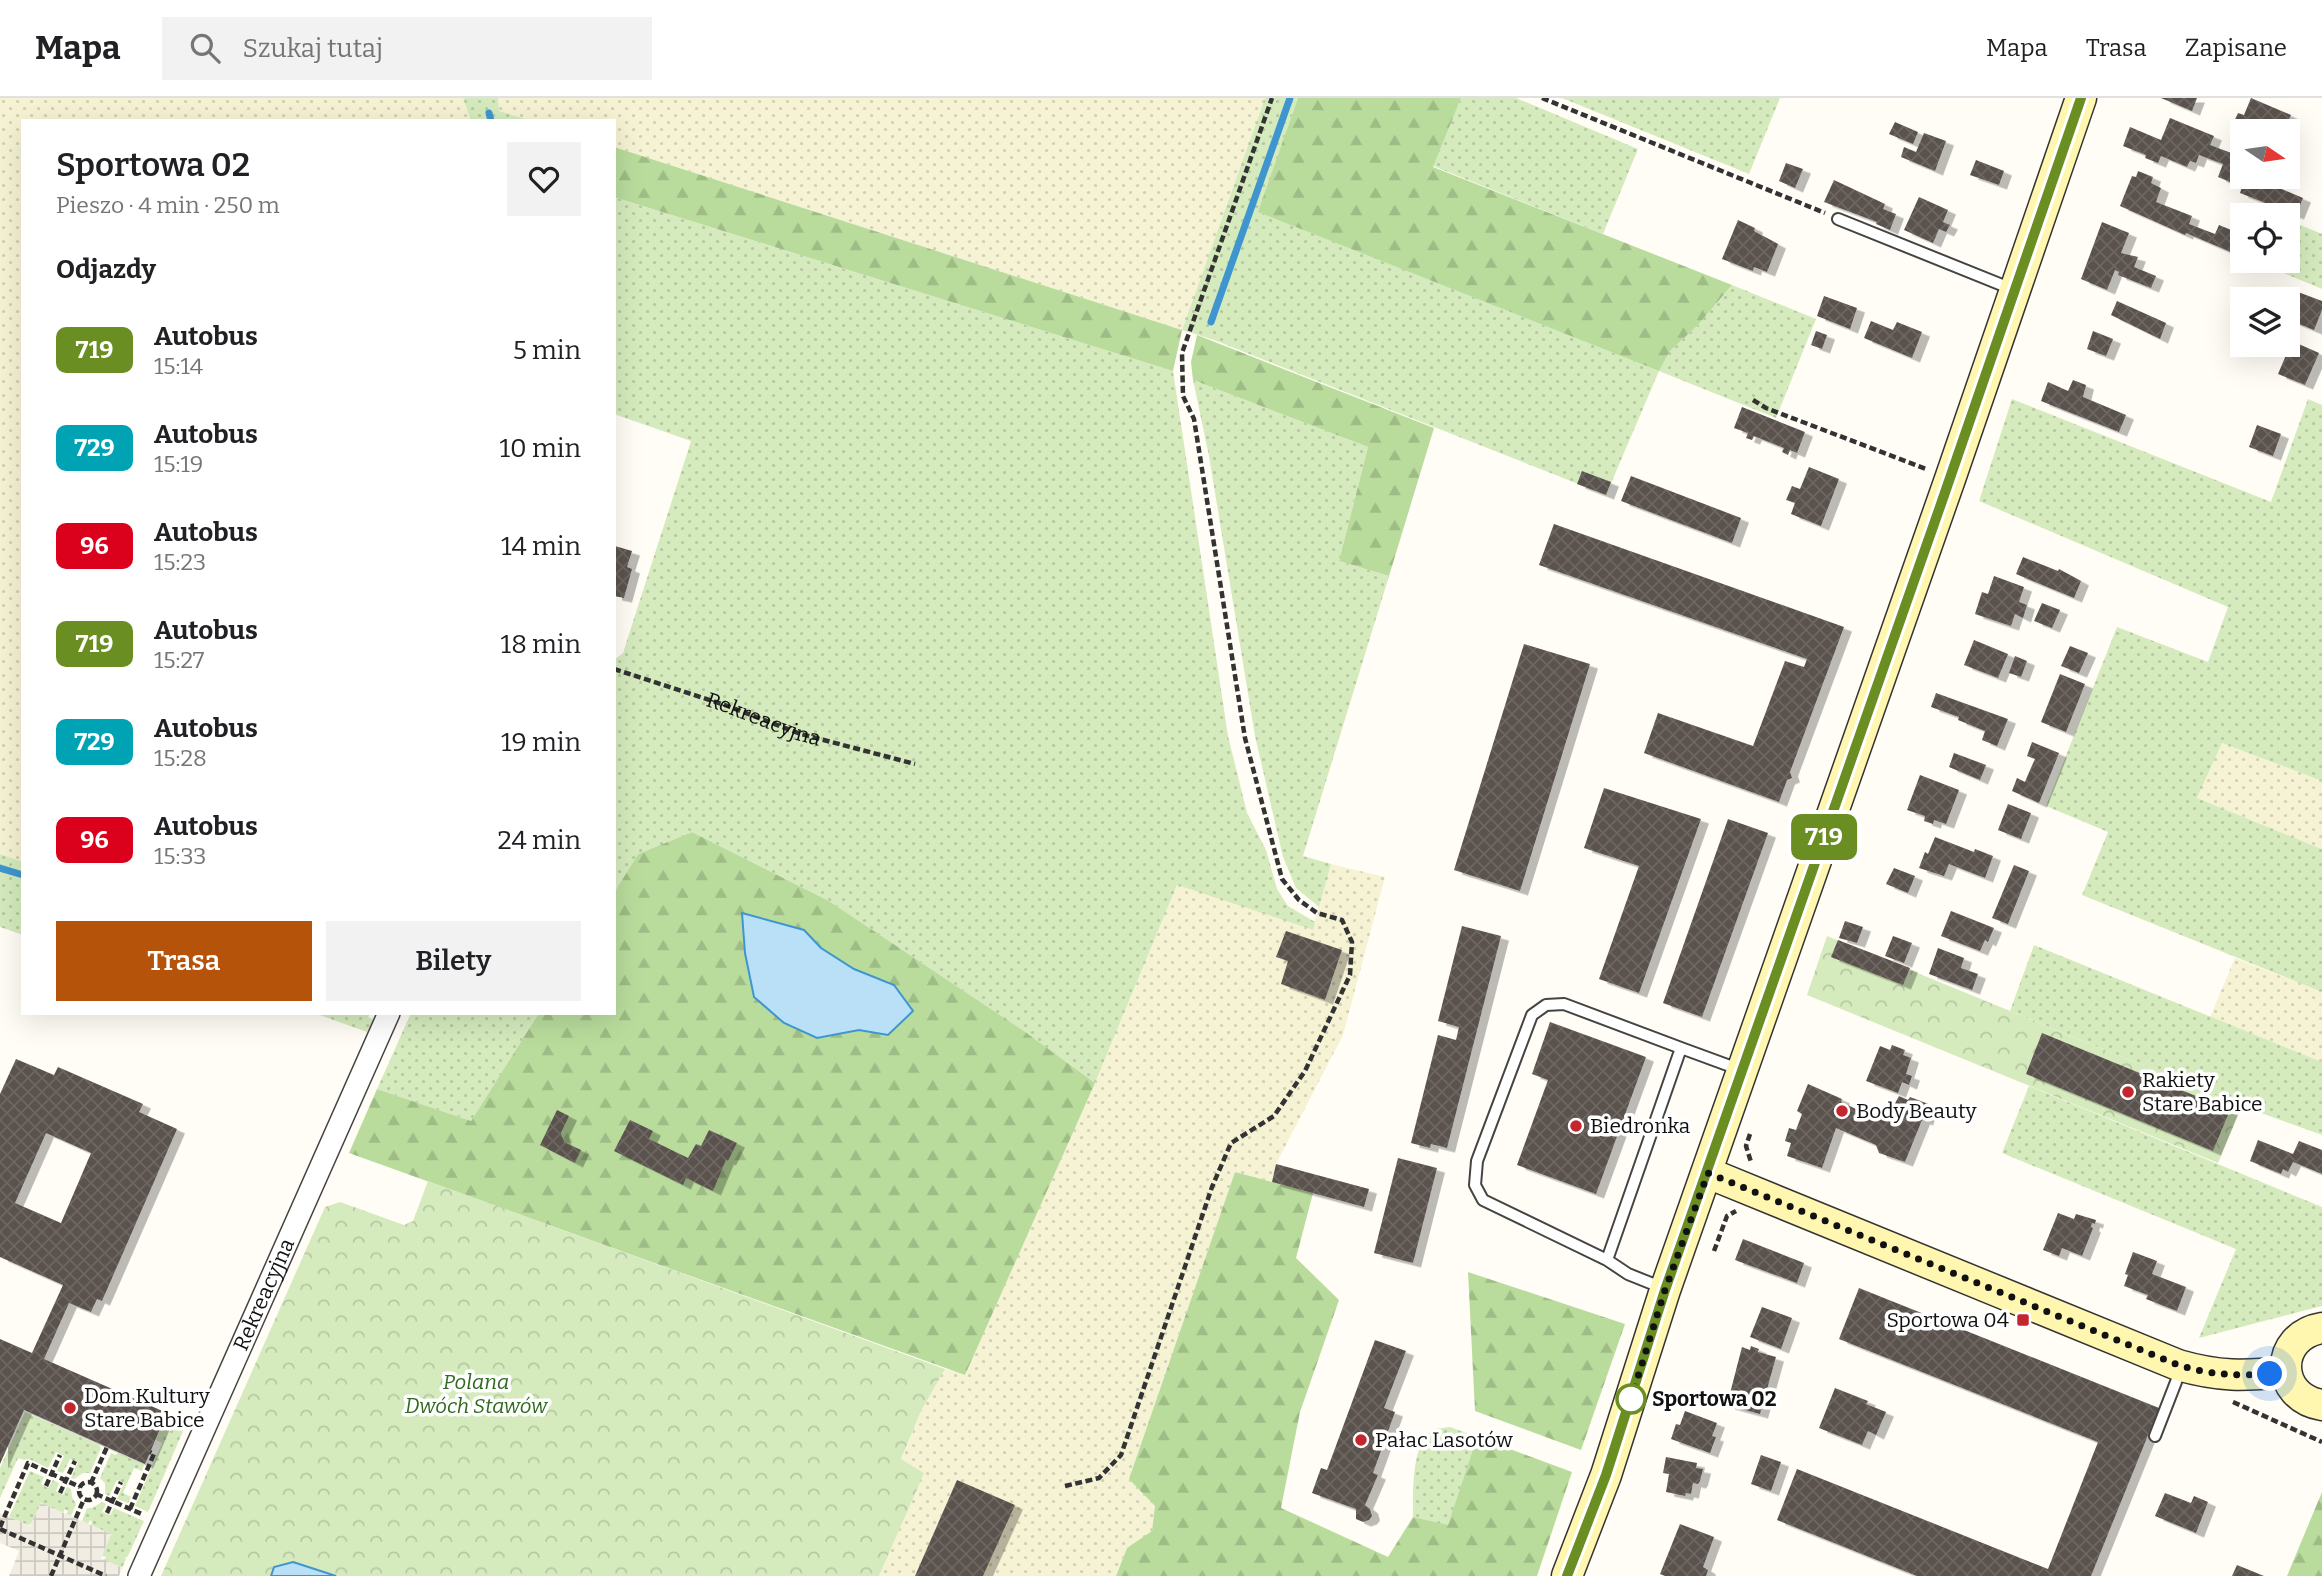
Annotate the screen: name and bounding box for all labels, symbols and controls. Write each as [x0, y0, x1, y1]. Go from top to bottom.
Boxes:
search box [162, 17, 652, 80]
text: Mapa [35, 28, 120, 68]
icon: search [186, 29, 224, 67]
text: Szukaj tutaj [242, 33, 383, 64]
text: Mapa [1986, 34, 2048, 62]
text: Trasa [2086, 34, 2147, 62]
text: Zapisane [2185, 34, 2287, 62]
north arrow [2230, 119, 2300, 189]
map controls [2230, 119, 2300, 357]
button: heart [507, 142, 581, 216]
text: Sportowa 02 [56, 145, 250, 185]
text: Pieszo · 4 min · 250 m [56, 191, 280, 219]
button: locate [2230, 203, 2300, 273]
text: Odjazdy [56, 254, 156, 285]
button: layers [2230, 287, 2300, 357]
text: Autobus [154, 321, 258, 352]
text: 5 min [513, 335, 581, 366]
text: 719 [76, 336, 113, 364]
text: 15:14 [154, 352, 203, 380]
text: Autobus [154, 419, 258, 450]
text: 10 min [500, 433, 581, 464]
text: 729 [74, 434, 115, 462]
text: 15:19 [154, 450, 203, 478]
text: Autobus [154, 517, 258, 548]
text: 14 min [501, 531, 581, 562]
text: 96 [80, 532, 109, 560]
text: 15:23 [154, 548, 206, 576]
text: Autobus [154, 615, 258, 646]
text: 18 min [501, 629, 581, 660]
text: 719 [76, 630, 113, 658]
text: 15:27 [154, 646, 204, 674]
street label: Rekreacyjna [703, 687, 824, 752]
text: Autobus [154, 713, 258, 744]
text: 19 min [501, 727, 581, 758]
text: 729 [74, 728, 115, 756]
text: 15:28 [154, 744, 207, 772]
text: Autobus [154, 811, 258, 842]
line badge: 719 [1784, 814, 1864, 860]
text: 719 [1805, 823, 1843, 851]
text: 24 min [497, 825, 581, 856]
text: 96 [80, 826, 109, 854]
text: 15:33 [154, 842, 206, 870]
button: Trasa [56, 921, 312, 1001]
button: Bilety [326, 921, 581, 1001]
place label: Rakiety Stare Babice [2142, 1067, 2263, 1117]
marker: Rakiety Stare Babice [2120, 1084, 2136, 1100]
place label: Body Beauty [1856, 1098, 1977, 1124]
marker: Body Beauty [1834, 1103, 1850, 1119]
place label: Biedronka [1590, 1113, 1691, 1139]
marker: Biedronka [1568, 1118, 1584, 1134]
street label: Rekreacyjna [228, 1234, 300, 1355]
place label: Sportowa 04 [1886, 1307, 2009, 1333]
marker: Sportowa 04 [2015, 1312, 2031, 1328]
your location [2252, 1356, 2287, 1391]
park label: Polana Dwóch Stawów [405, 1369, 549, 1419]
place label: Dom Kultury Stare Babice [84, 1383, 211, 1433]
marker: Sportowa 02 [1616, 1384, 1646, 1414]
place label: Sportowa 02 [1652, 1386, 1777, 1412]
marker: Dom Kultury Stare Babice [62, 1400, 78, 1416]
place label: Pałac Lasotów [1375, 1427, 1513, 1453]
marker: Pałac Lasotów [1353, 1432, 1369, 1448]

